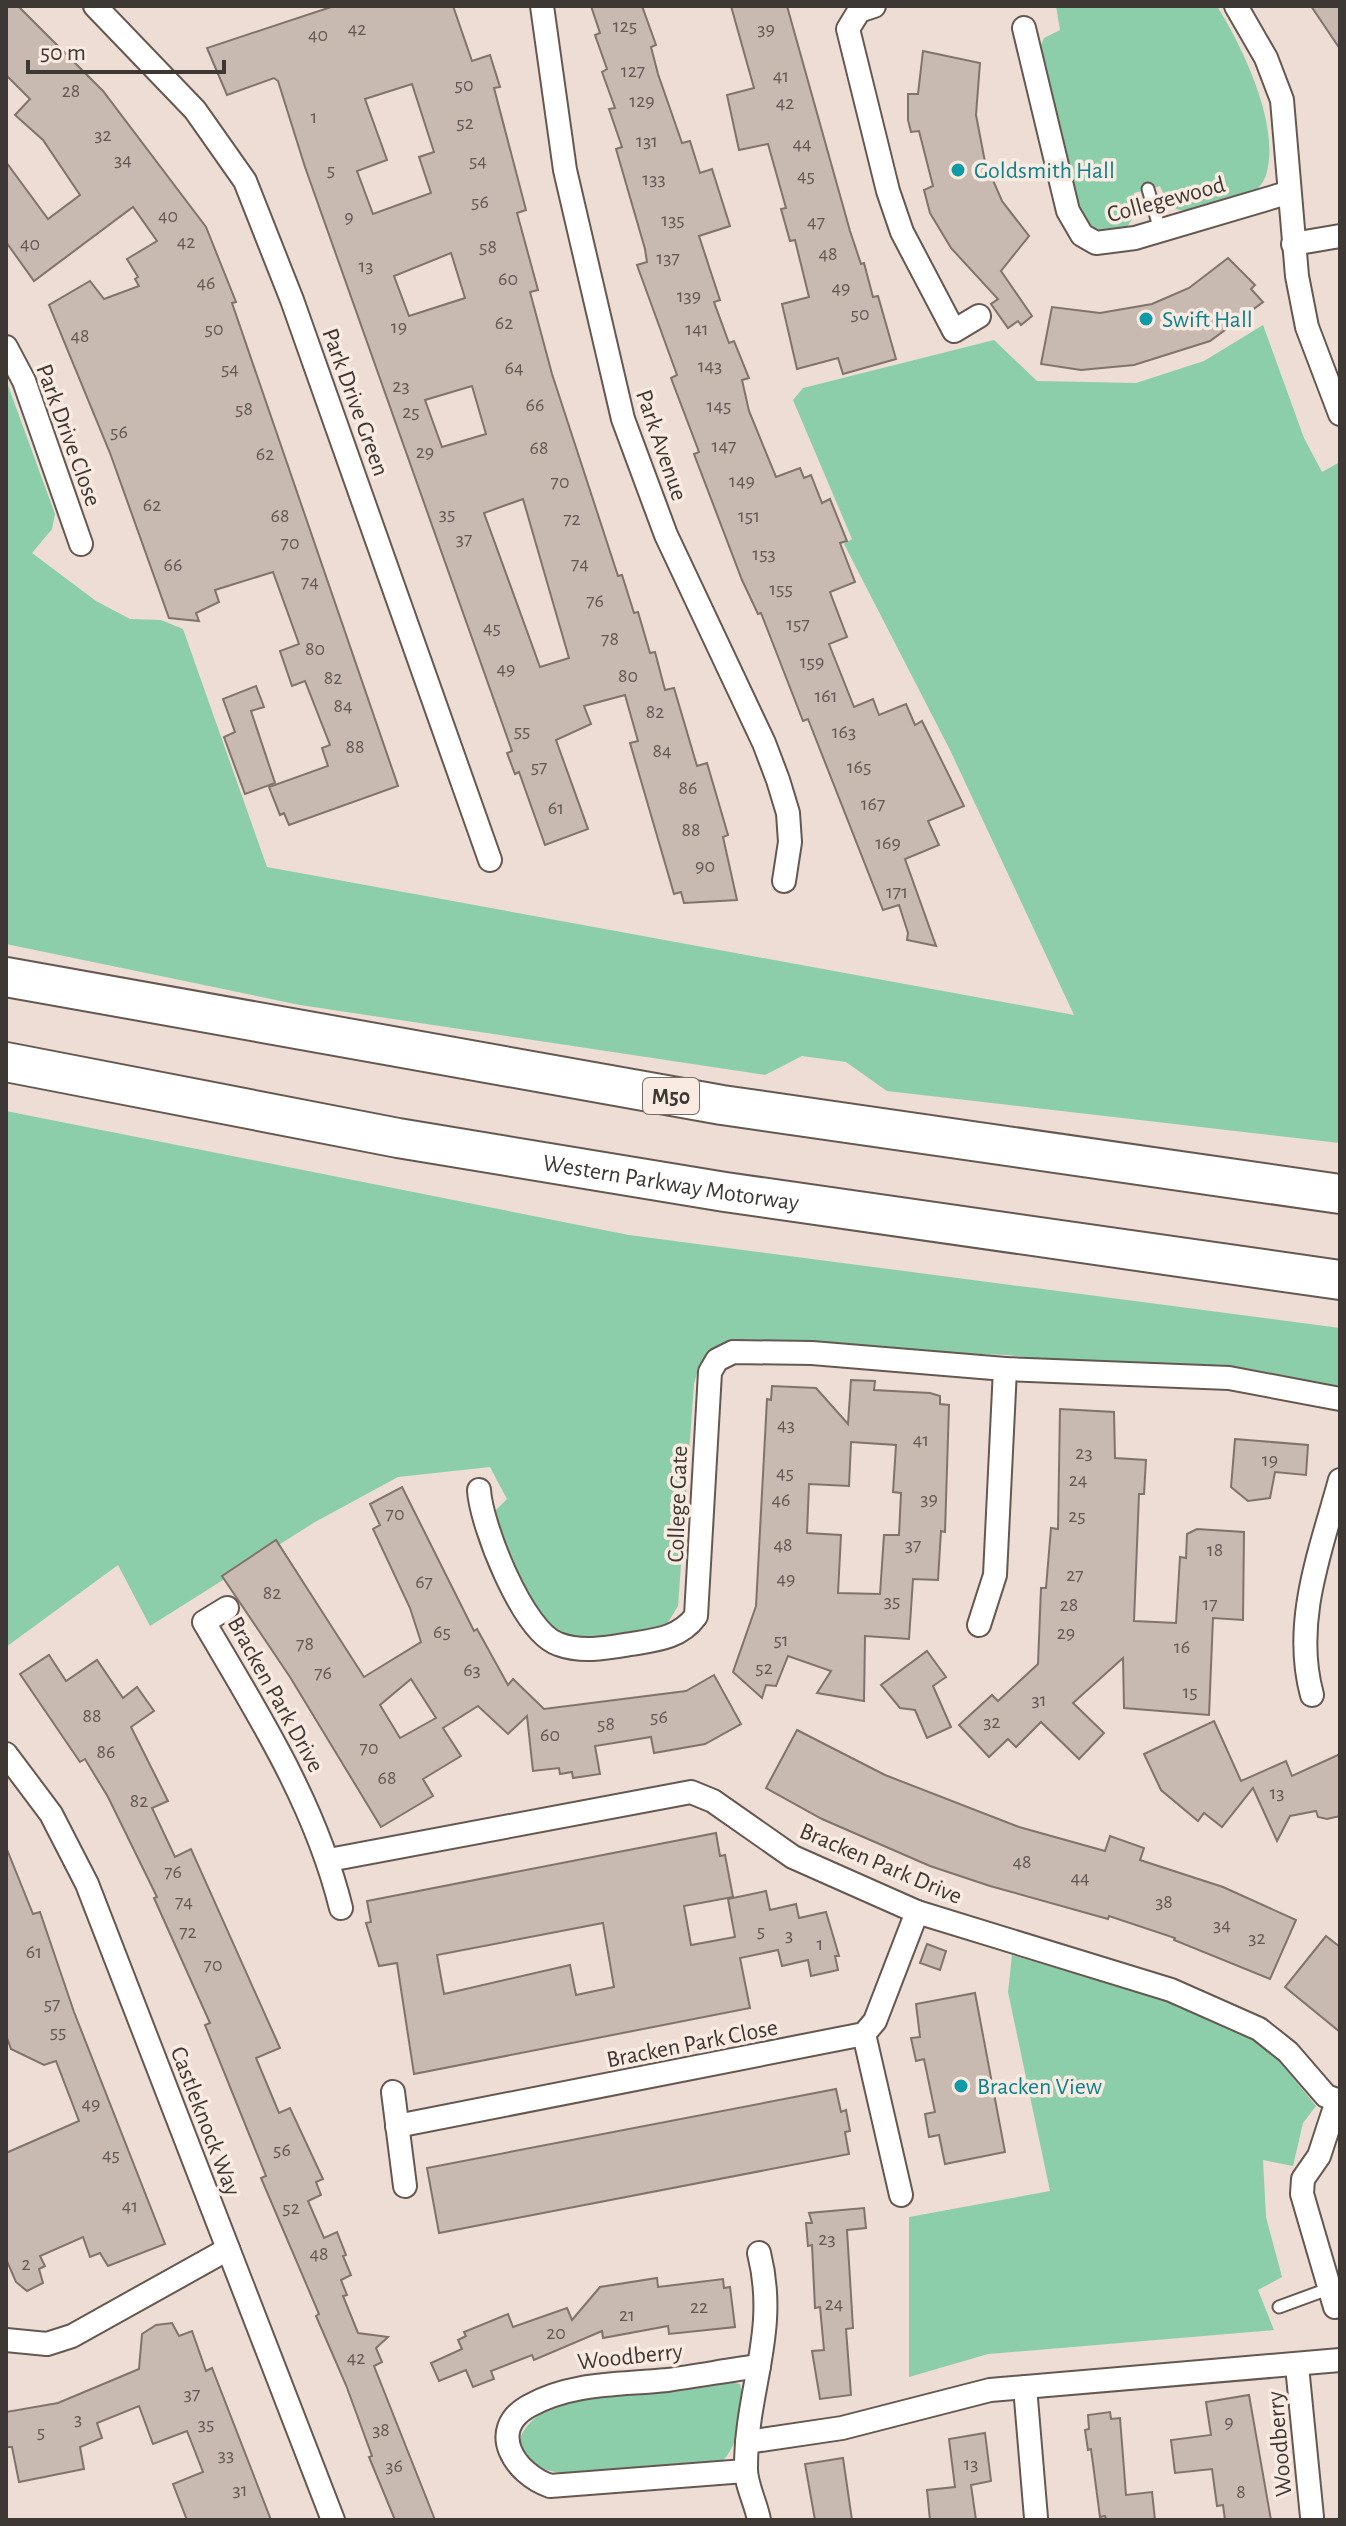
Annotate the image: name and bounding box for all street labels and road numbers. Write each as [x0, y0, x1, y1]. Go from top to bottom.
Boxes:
street label: Collegewood [1105, 173, 1228, 227]
street label: Park Drive Green [317, 325, 393, 479]
street label: Park Drive Close [31, 361, 105, 510]
street label: Park Avenue [631, 387, 691, 504]
road number: M50 [643, 1078, 699, 1114]
street label: Western Parkway Motorway [541, 1151, 801, 1215]
street label: College Gate [664, 1445, 692, 1563]
street label: Bracken Park Drive [223, 1613, 328, 1776]
street label: Bracken Park Drive [796, 1819, 965, 1909]
street label: Bracken Park Close [605, 2016, 780, 2072]
street label: Castleknock Way [166, 2044, 244, 2199]
street label: Woodberry [576, 2340, 684, 2374]
street label: Woodberry [1263, 2390, 1297, 2498]

